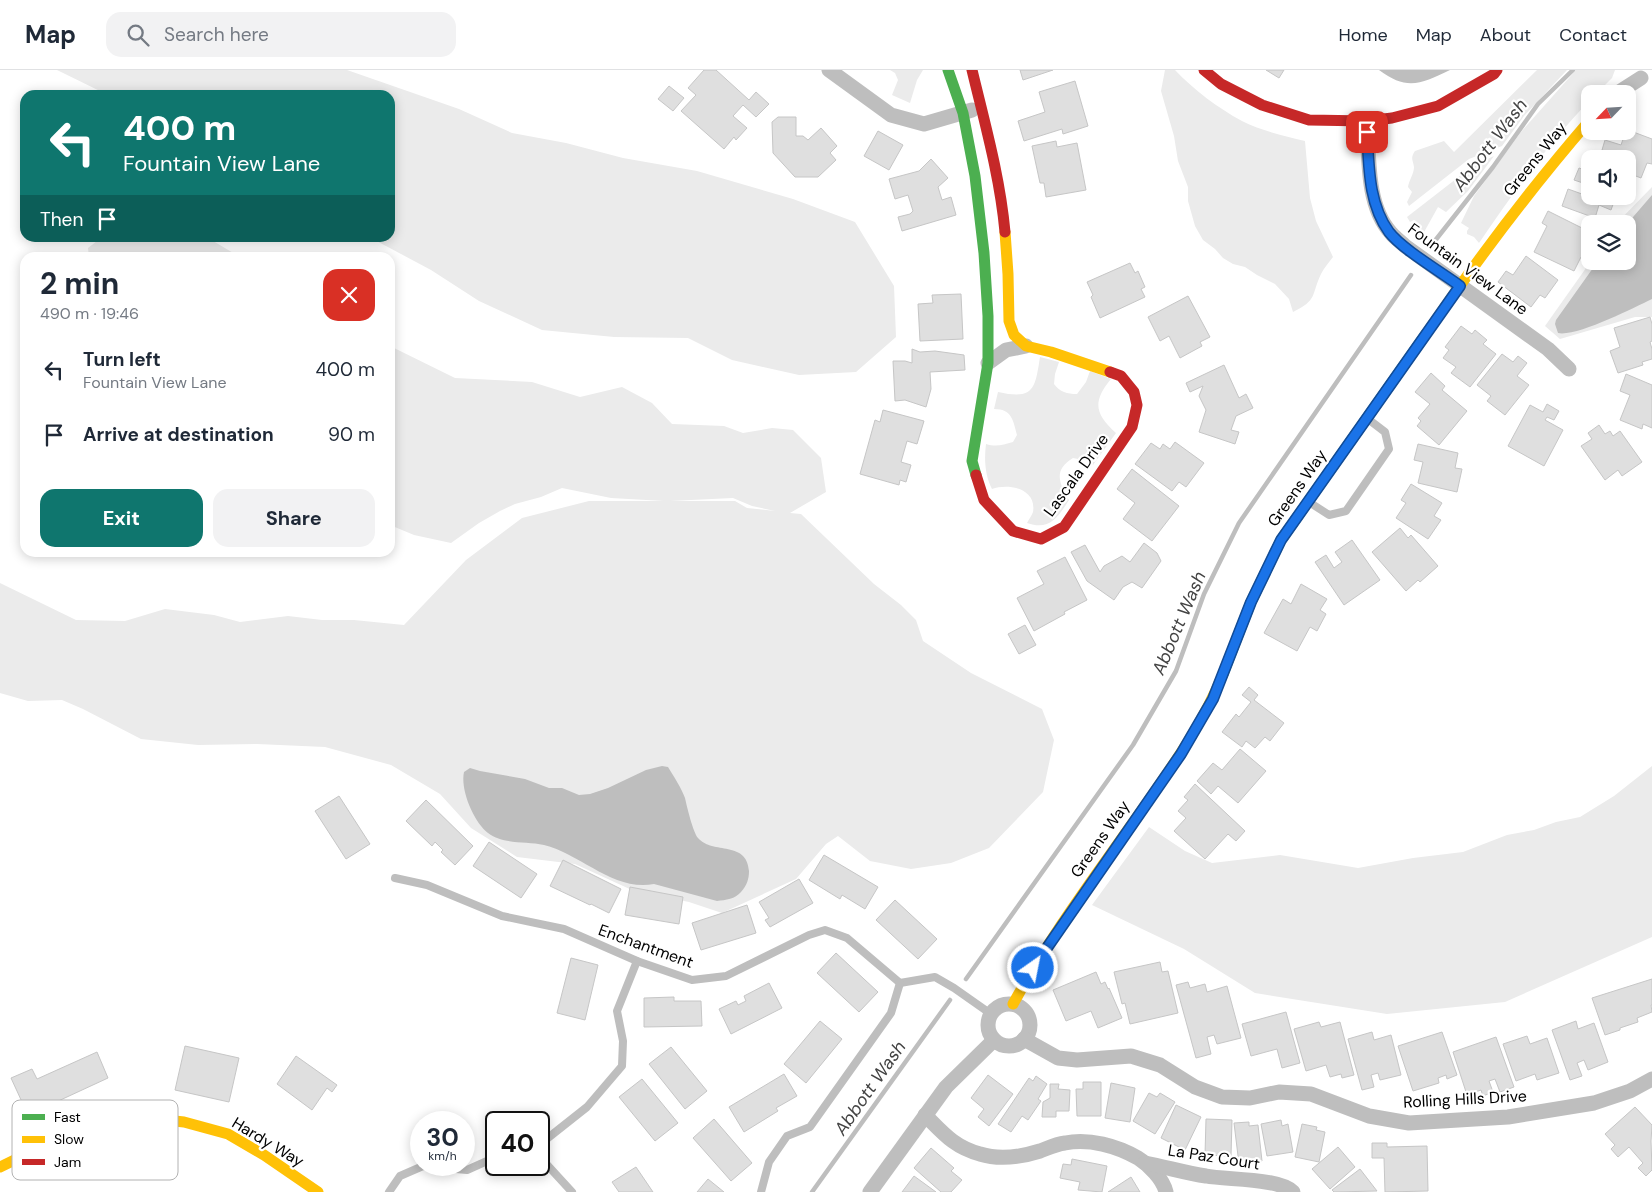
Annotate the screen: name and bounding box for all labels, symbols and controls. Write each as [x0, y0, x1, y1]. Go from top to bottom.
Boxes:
search box [106, 12, 456, 57]
text: Map [25, 19, 76, 50]
icon: search [124, 21, 152, 49]
text: Search here [164, 22, 269, 47]
text: Home [1338, 23, 1388, 47]
text: Map [1416, 23, 1452, 47]
text: About [1480, 23, 1531, 47]
text: Contact [1559, 23, 1627, 47]
north arrow [1581, 85, 1636, 140]
map controls [1581, 85, 1636, 270]
water label: Abbott Wash [1447, 94, 1533, 197]
text: 400 m [123, 105, 236, 151]
icon: left [40, 110, 105, 175]
pin [1346, 111, 1388, 153]
icon: arrive [1353, 118, 1381, 146]
street label: Greens Way [1499, 118, 1571, 200]
text: Fountain View Lane [123, 149, 320, 178]
button: sound [1581, 150, 1636, 205]
icon: arrive [93, 205, 121, 233]
text: Then [40, 207, 83, 232]
button: layers [1581, 215, 1636, 270]
street label: Fountain View Lane [1404, 218, 1532, 320]
text: 2 min [40, 264, 119, 303]
button: close [323, 269, 375, 321]
text: 490 m · 19:46 [40, 303, 139, 324]
text: Turn left [83, 347, 161, 372]
icon: left [40, 356, 68, 384]
text: 400 m [315, 357, 375, 382]
text: Fountain View Lane [83, 372, 227, 393]
icon: arrive [40, 421, 68, 449]
text: Arrive at destination [83, 422, 274, 447]
text: 90 m [328, 422, 375, 447]
street label: Lascala Drive [1039, 429, 1113, 521]
street label: Greens Way [1263, 445, 1331, 531]
button: Exit [40, 489, 203, 547]
button: Share [213, 489, 375, 547]
water label: Abbott Wash [1146, 568, 1212, 679]
street label: Greens Way [1066, 796, 1134, 882]
street label: Enchantment [596, 919, 696, 973]
position arrow [1006, 941, 1058, 993]
water label: Abbott Wash [828, 1036, 911, 1141]
street label: Rolling Hills Drive [1403, 1085, 1527, 1113]
legend [12, 1100, 178, 1180]
text: Fast [54, 1108, 81, 1126]
speed limit sign: 40 [485, 1111, 550, 1176]
street label: Hardy Way [228, 1112, 308, 1172]
text: 30 [426, 1121, 459, 1154]
text: Slow [54, 1130, 84, 1148]
street label: La Paz Court [1166, 1139, 1262, 1175]
text: km/h [428, 1148, 457, 1164]
text: Jam [54, 1153, 81, 1171]

